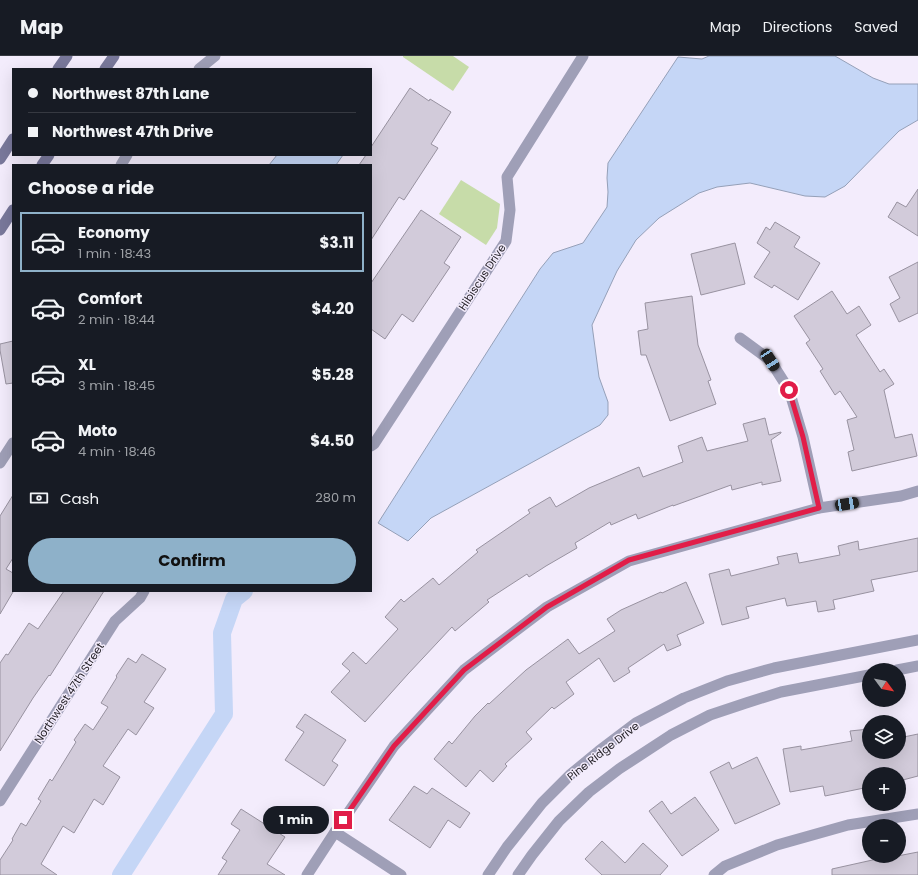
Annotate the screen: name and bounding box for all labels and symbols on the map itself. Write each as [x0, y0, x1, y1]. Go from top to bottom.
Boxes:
street label: Hibiscus Drive [455, 241, 510, 313]
car [758, 347, 782, 373]
route start [780, 381, 798, 399]
car [834, 496, 860, 512]
street label: Northwest 47th Street [30, 639, 108, 747]
north arrow [862, 663, 906, 707]
street label: Pine Ridge Drive [564, 718, 643, 784]
callout: 1 min [263, 806, 329, 834]
route end [334, 811, 352, 829]

